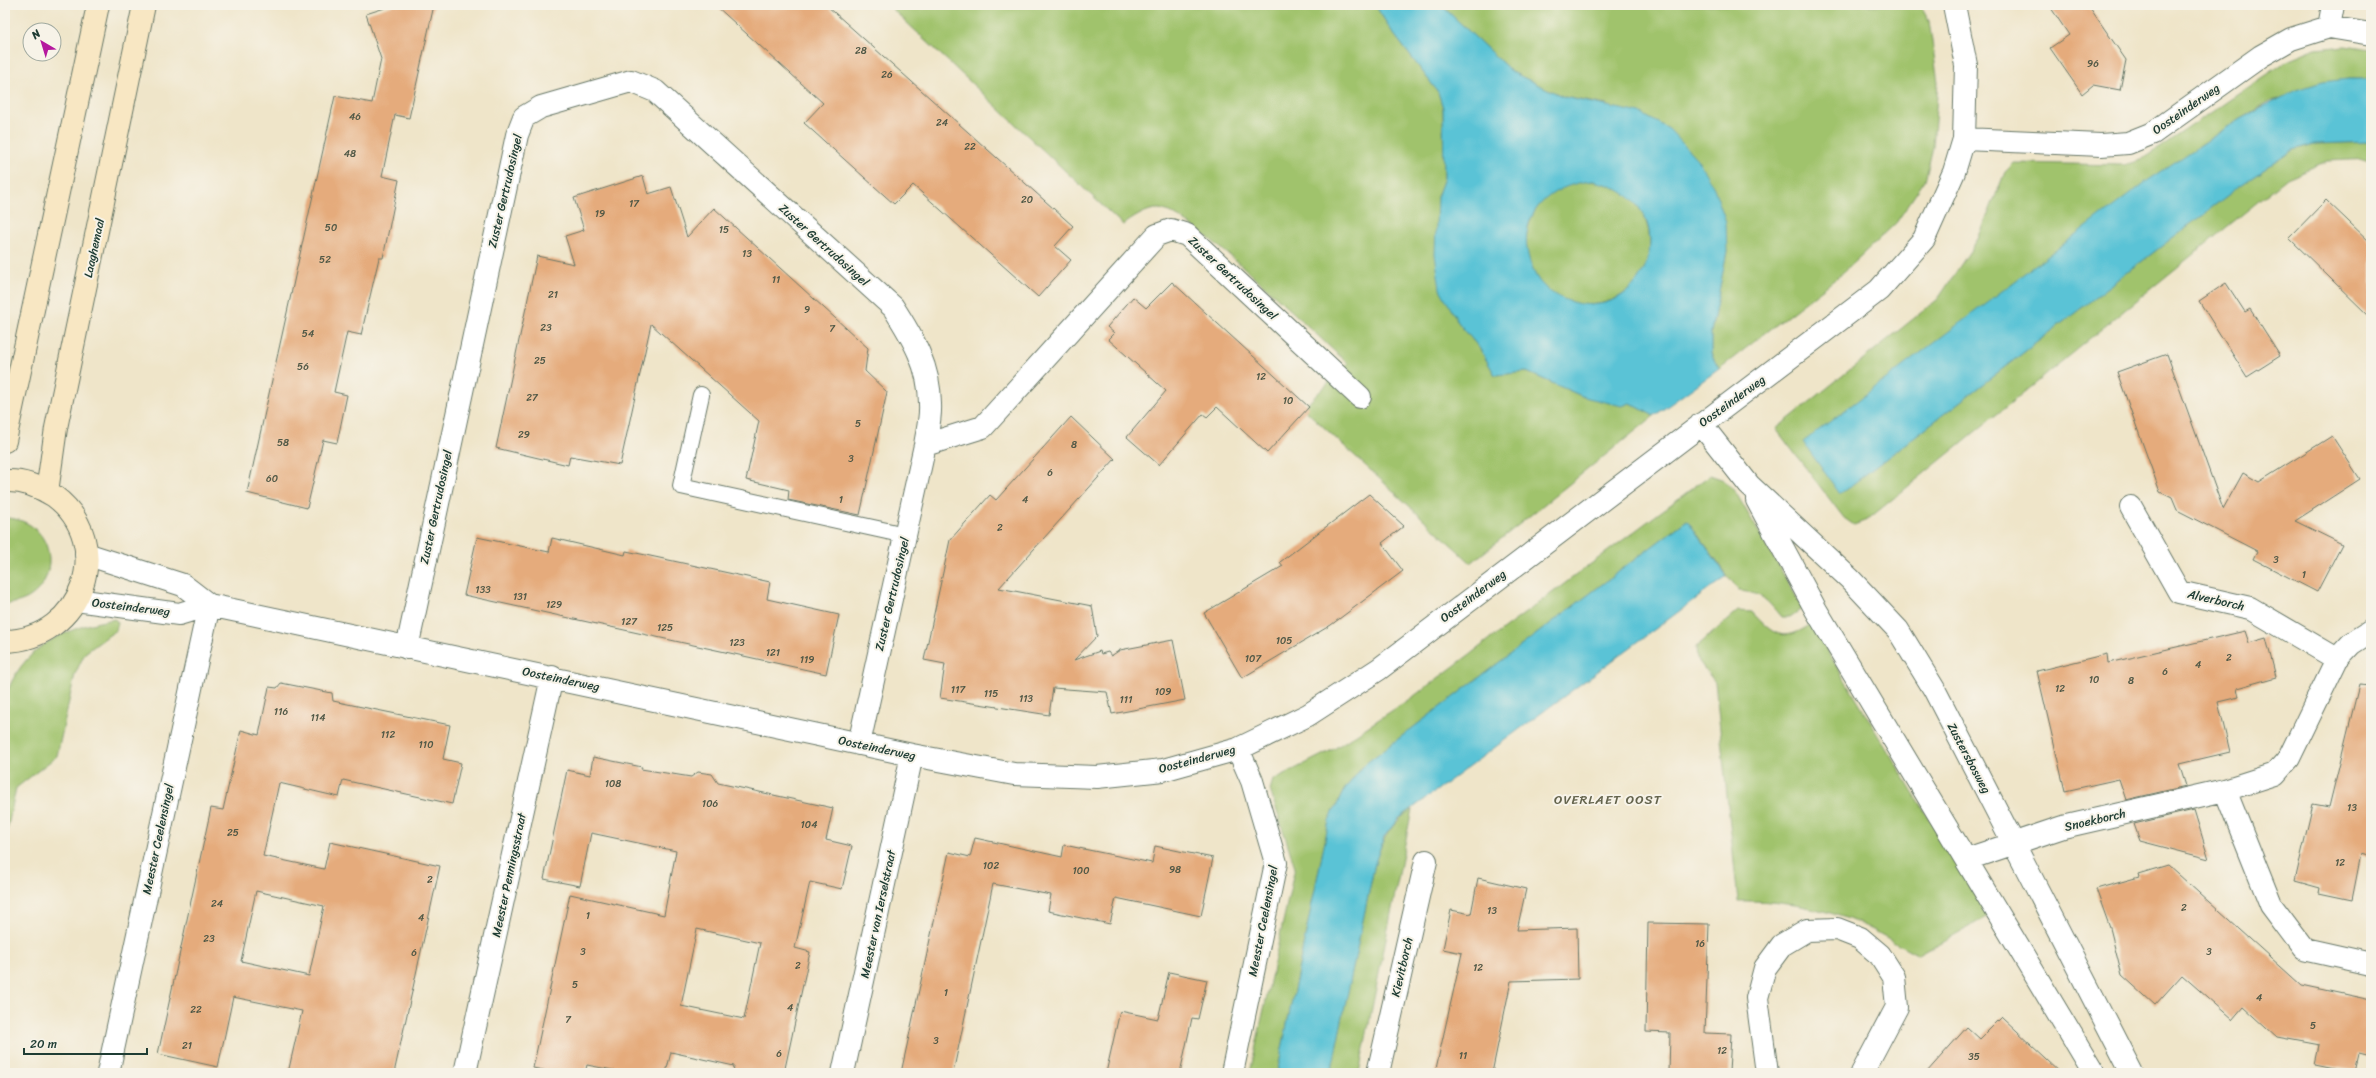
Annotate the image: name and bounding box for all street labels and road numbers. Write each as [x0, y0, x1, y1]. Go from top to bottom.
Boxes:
street label: Oosteinderweg [2148, 77, 2224, 141]
street label: Zuster Gertrudosingel [481, 131, 529, 250]
street label: Zuster Gertrudosingel [773, 198, 875, 292]
street label: Laaghemaal [77, 216, 111, 280]
street label: Zuster Gertrudosingel [1183, 230, 1283, 326]
street label: Oosteinderweg [1694, 369, 1770, 433]
street label: Zuster Gertrudosingel [413, 447, 459, 566]
street label: Zuster Gertrudosingel [868, 534, 916, 653]
street label: Oosteinderweg [1435, 564, 1511, 628]
street label: Alverborch [2184, 583, 2247, 617]
street label: Oosteinderweg [91, 591, 171, 623]
street label: Oosteinderweg [520, 660, 602, 698]
street label: Zustersbosweg [1941, 718, 1997, 798]
street label: Oosteinderweg [836, 729, 918, 767]
street label: Oosteinderweg [1156, 738, 1238, 780]
street label: Meester Ceelensingel [136, 781, 181, 896]
street label: Snoekborch [2062, 802, 2128, 838]
street label: Meester Penningsstraat [485, 810, 533, 939]
street label: Meester van Ierselstraat [854, 847, 903, 980]
street label: Meester Ceelensingel [1241, 863, 1285, 978]
street label: Kievitborch [1384, 935, 1420, 999]

